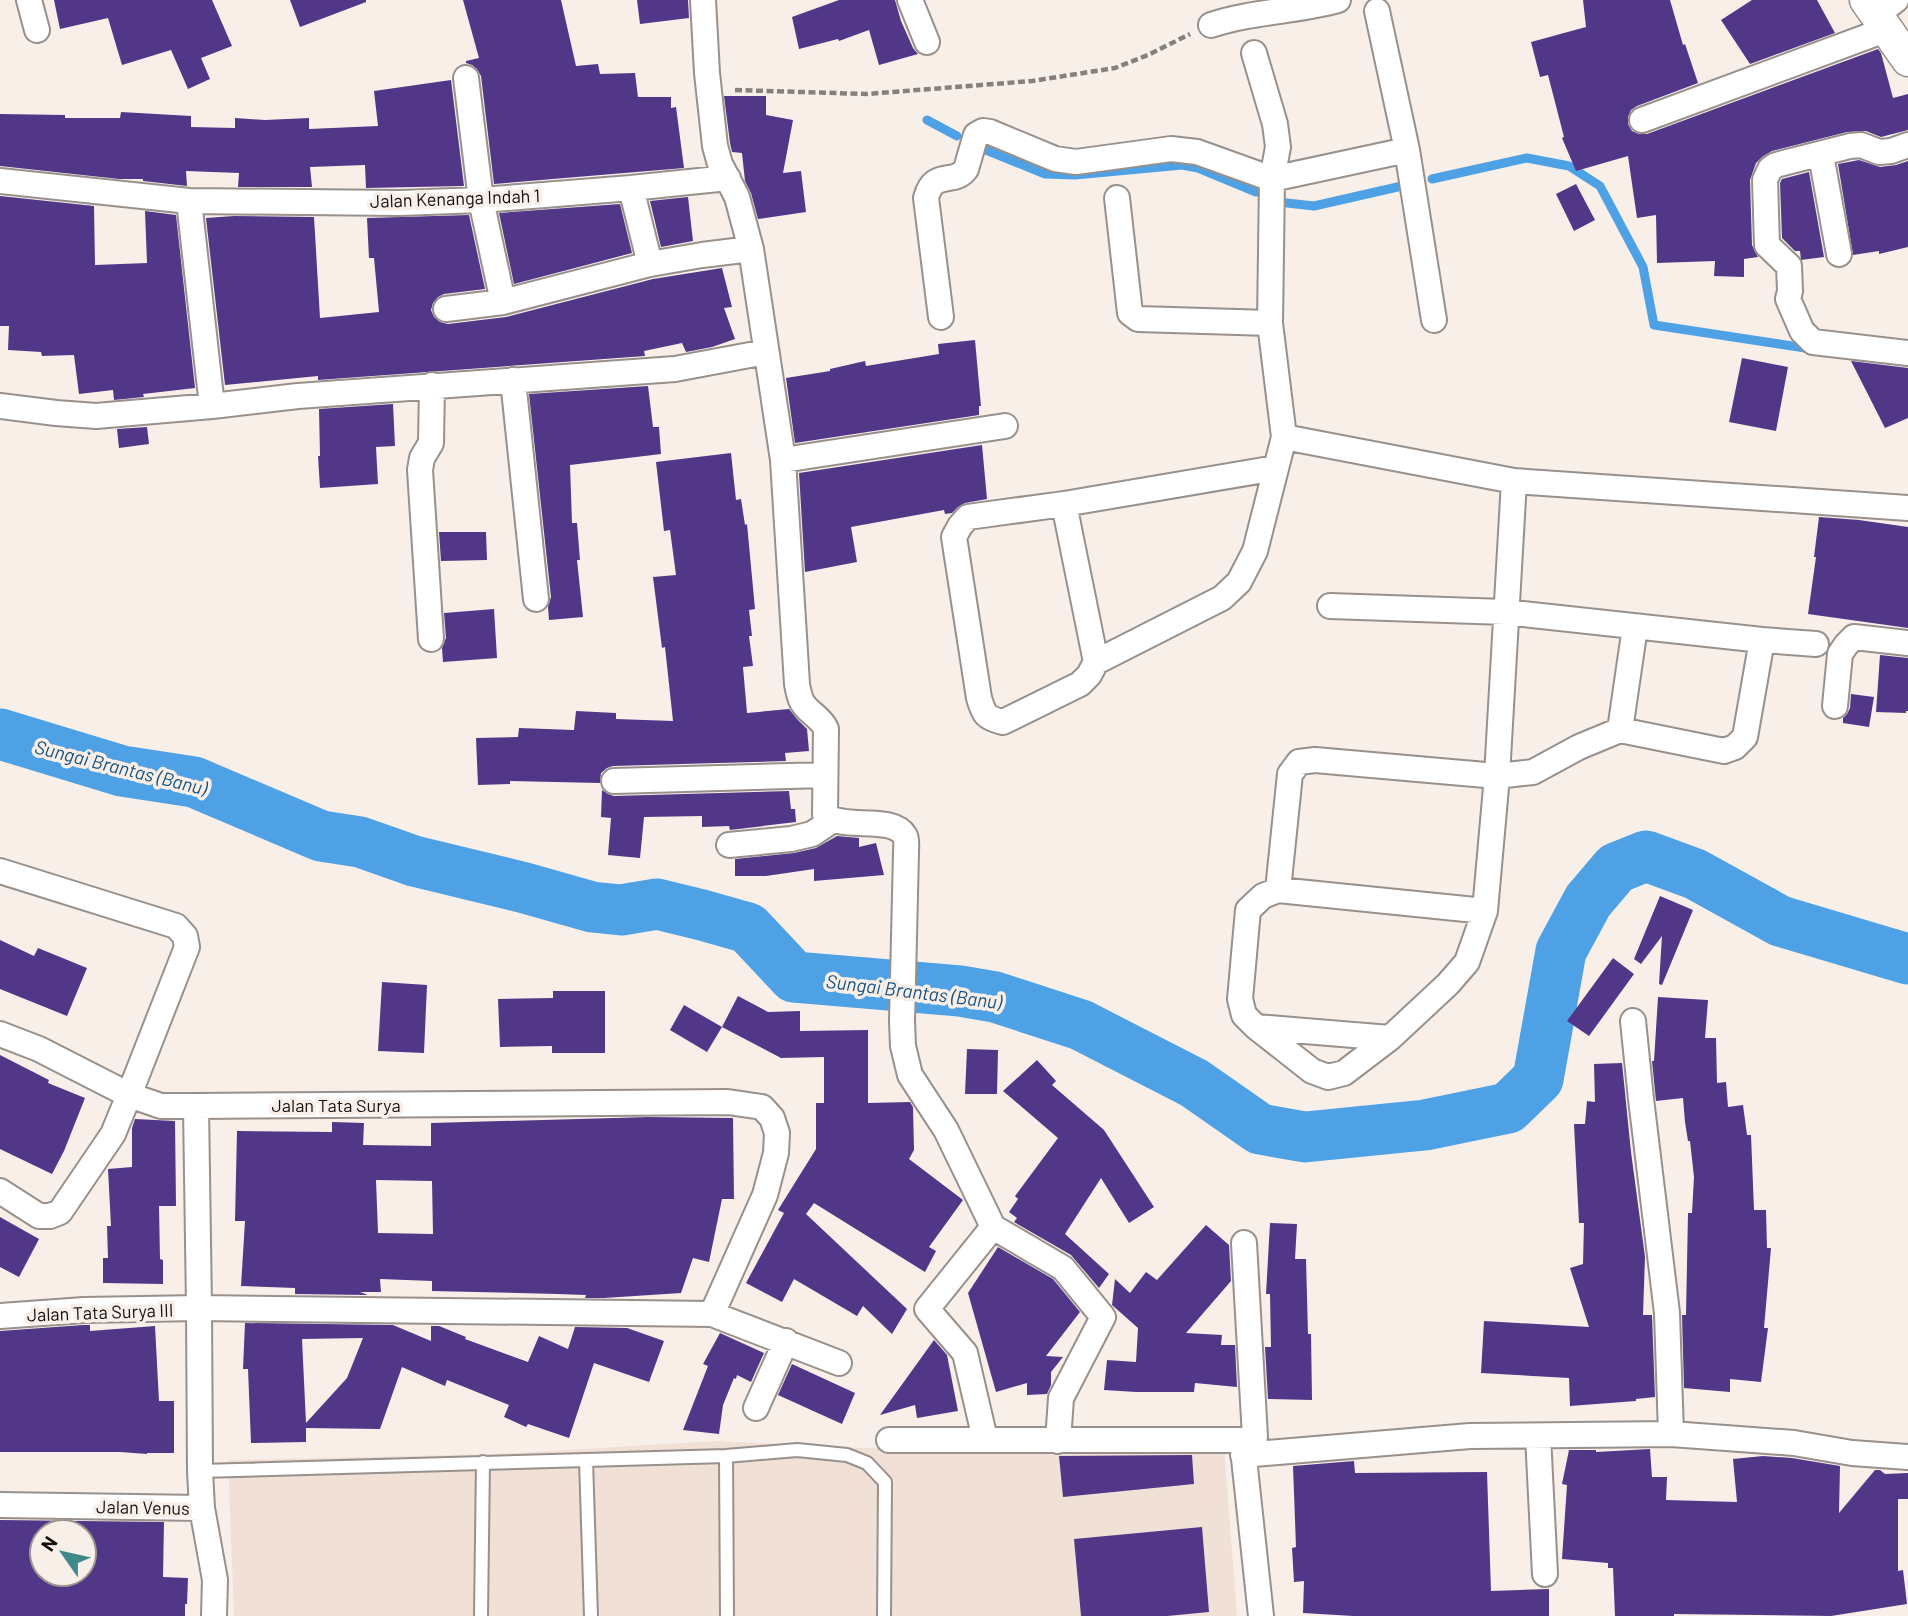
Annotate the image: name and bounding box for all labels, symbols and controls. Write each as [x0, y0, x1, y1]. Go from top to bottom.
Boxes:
street label: Jalan Kenanga Indah 1 [369, 184, 541, 212]
water label: Sungai Brantas (Banu) [32, 734, 211, 800]
water label: Sungai Brantas (Banu) [825, 969, 1004, 1013]
street label: Jalan Tata Surya [271, 1094, 401, 1116]
street label: Jalan Tata Surya III [26, 1298, 174, 1326]
street label: Jalan Venus [96, 1495, 190, 1519]
north arrow [28, 1518, 98, 1588]
text: N [35, 1532, 62, 1555]

